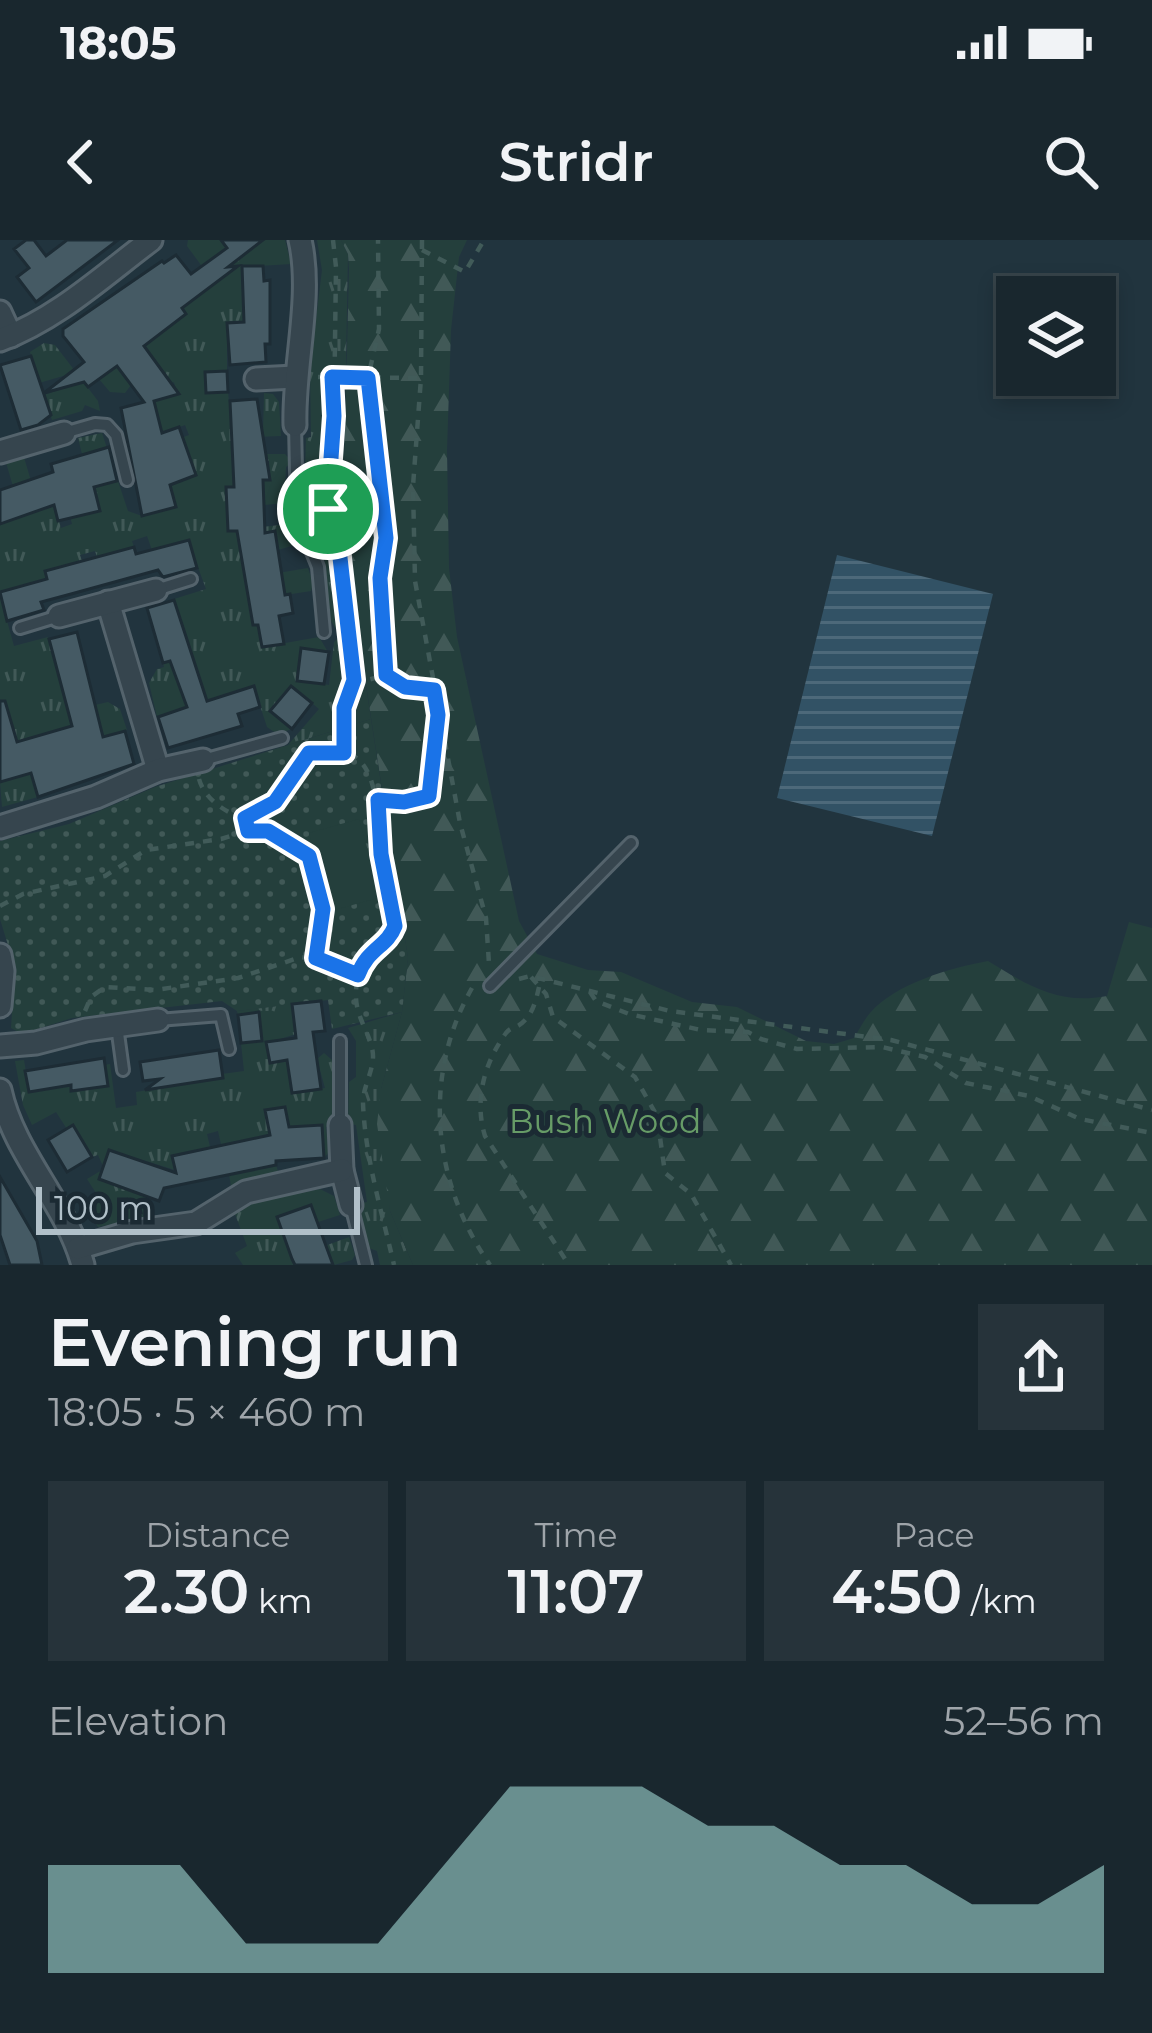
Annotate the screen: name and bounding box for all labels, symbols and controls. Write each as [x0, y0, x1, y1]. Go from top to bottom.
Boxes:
text: 18:05 [60, 15, 176, 70]
icon: back [48, 129, 114, 195]
text: Stridr [499, 129, 653, 195]
icon: search [1038, 129, 1104, 195]
map controls [996, 276, 1116, 396]
button: layers [996, 276, 1116, 396]
pin [277, 458, 379, 560]
icon: arrive [295, 476, 361, 542]
park label: Bush Wood [509, 1101, 701, 1141]
scale bar [36, 1181, 360, 1234]
text: 100 m [54, 1188, 153, 1228]
text: Evening run [48, 1302, 461, 1383]
button: share [978, 1304, 1104, 1430]
text: 18:05 · 5 × 460 m [48, 1388, 365, 1436]
text: Distance [146, 1515, 290, 1555]
text: Time [535, 1515, 617, 1555]
text: Pace [894, 1515, 974, 1555]
text: 2.30 [123, 1555, 249, 1628]
text: 11:07 [508, 1555, 644, 1628]
text: 4:50 [831, 1555, 962, 1628]
text: km [249, 1581, 313, 1621]
text: /km [962, 1581, 1037, 1621]
text: Elevation [48, 1697, 228, 1745]
text: 52–56 m [943, 1697, 1104, 1745]

